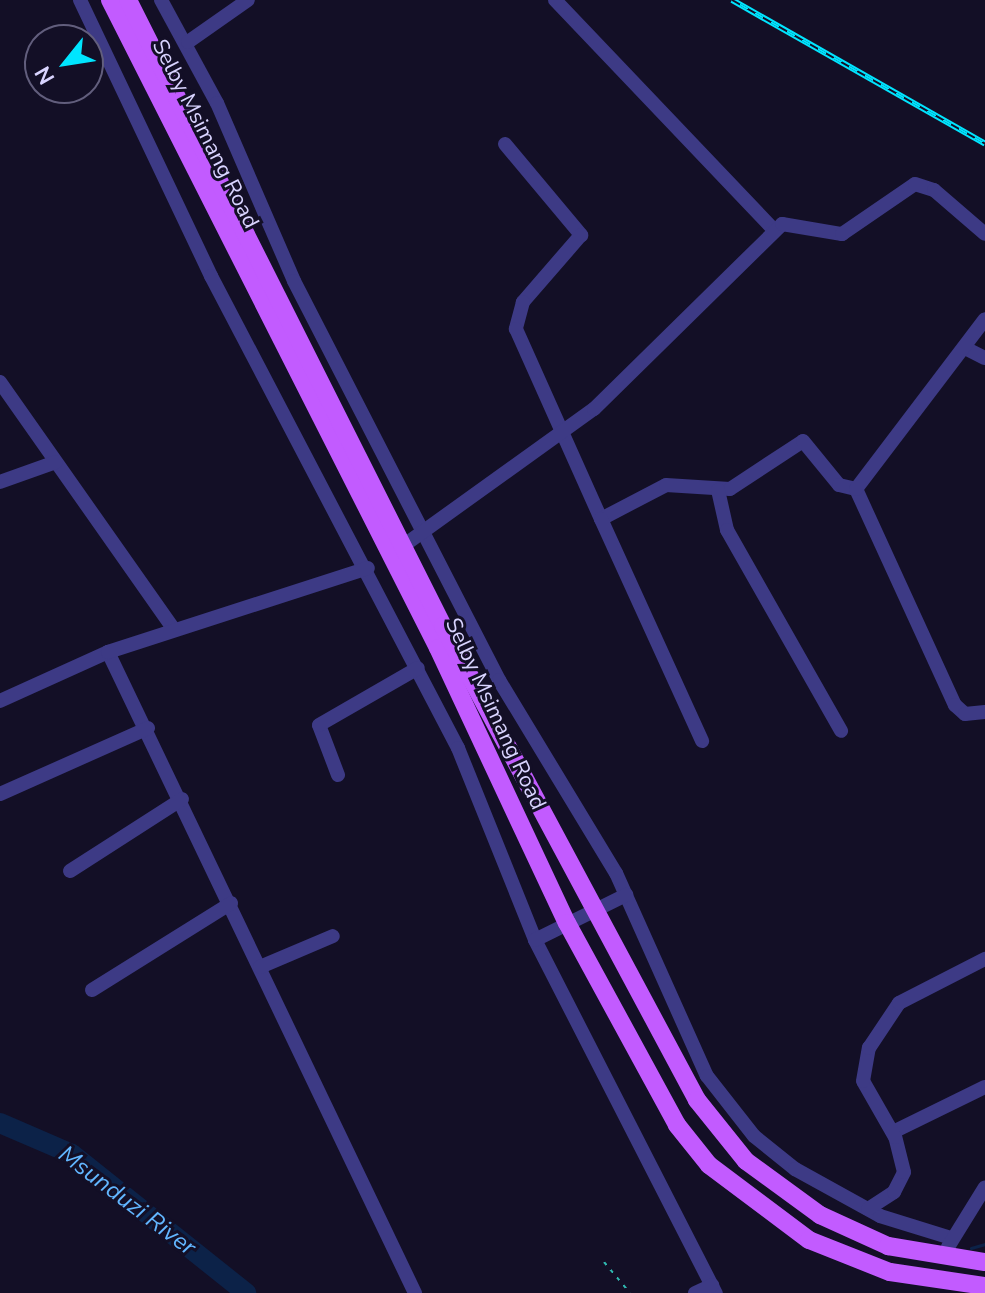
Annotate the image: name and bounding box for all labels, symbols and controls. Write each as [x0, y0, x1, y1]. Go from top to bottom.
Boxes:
north arrow [24, 24, 104, 104]
street label: Selby Msimang Road [146, 35, 264, 233]
text: N [28, 60, 62, 90]
street label: Selby Msimang Road [439, 614, 551, 814]
water label: Msunduzi River [53, 1140, 201, 1262]

